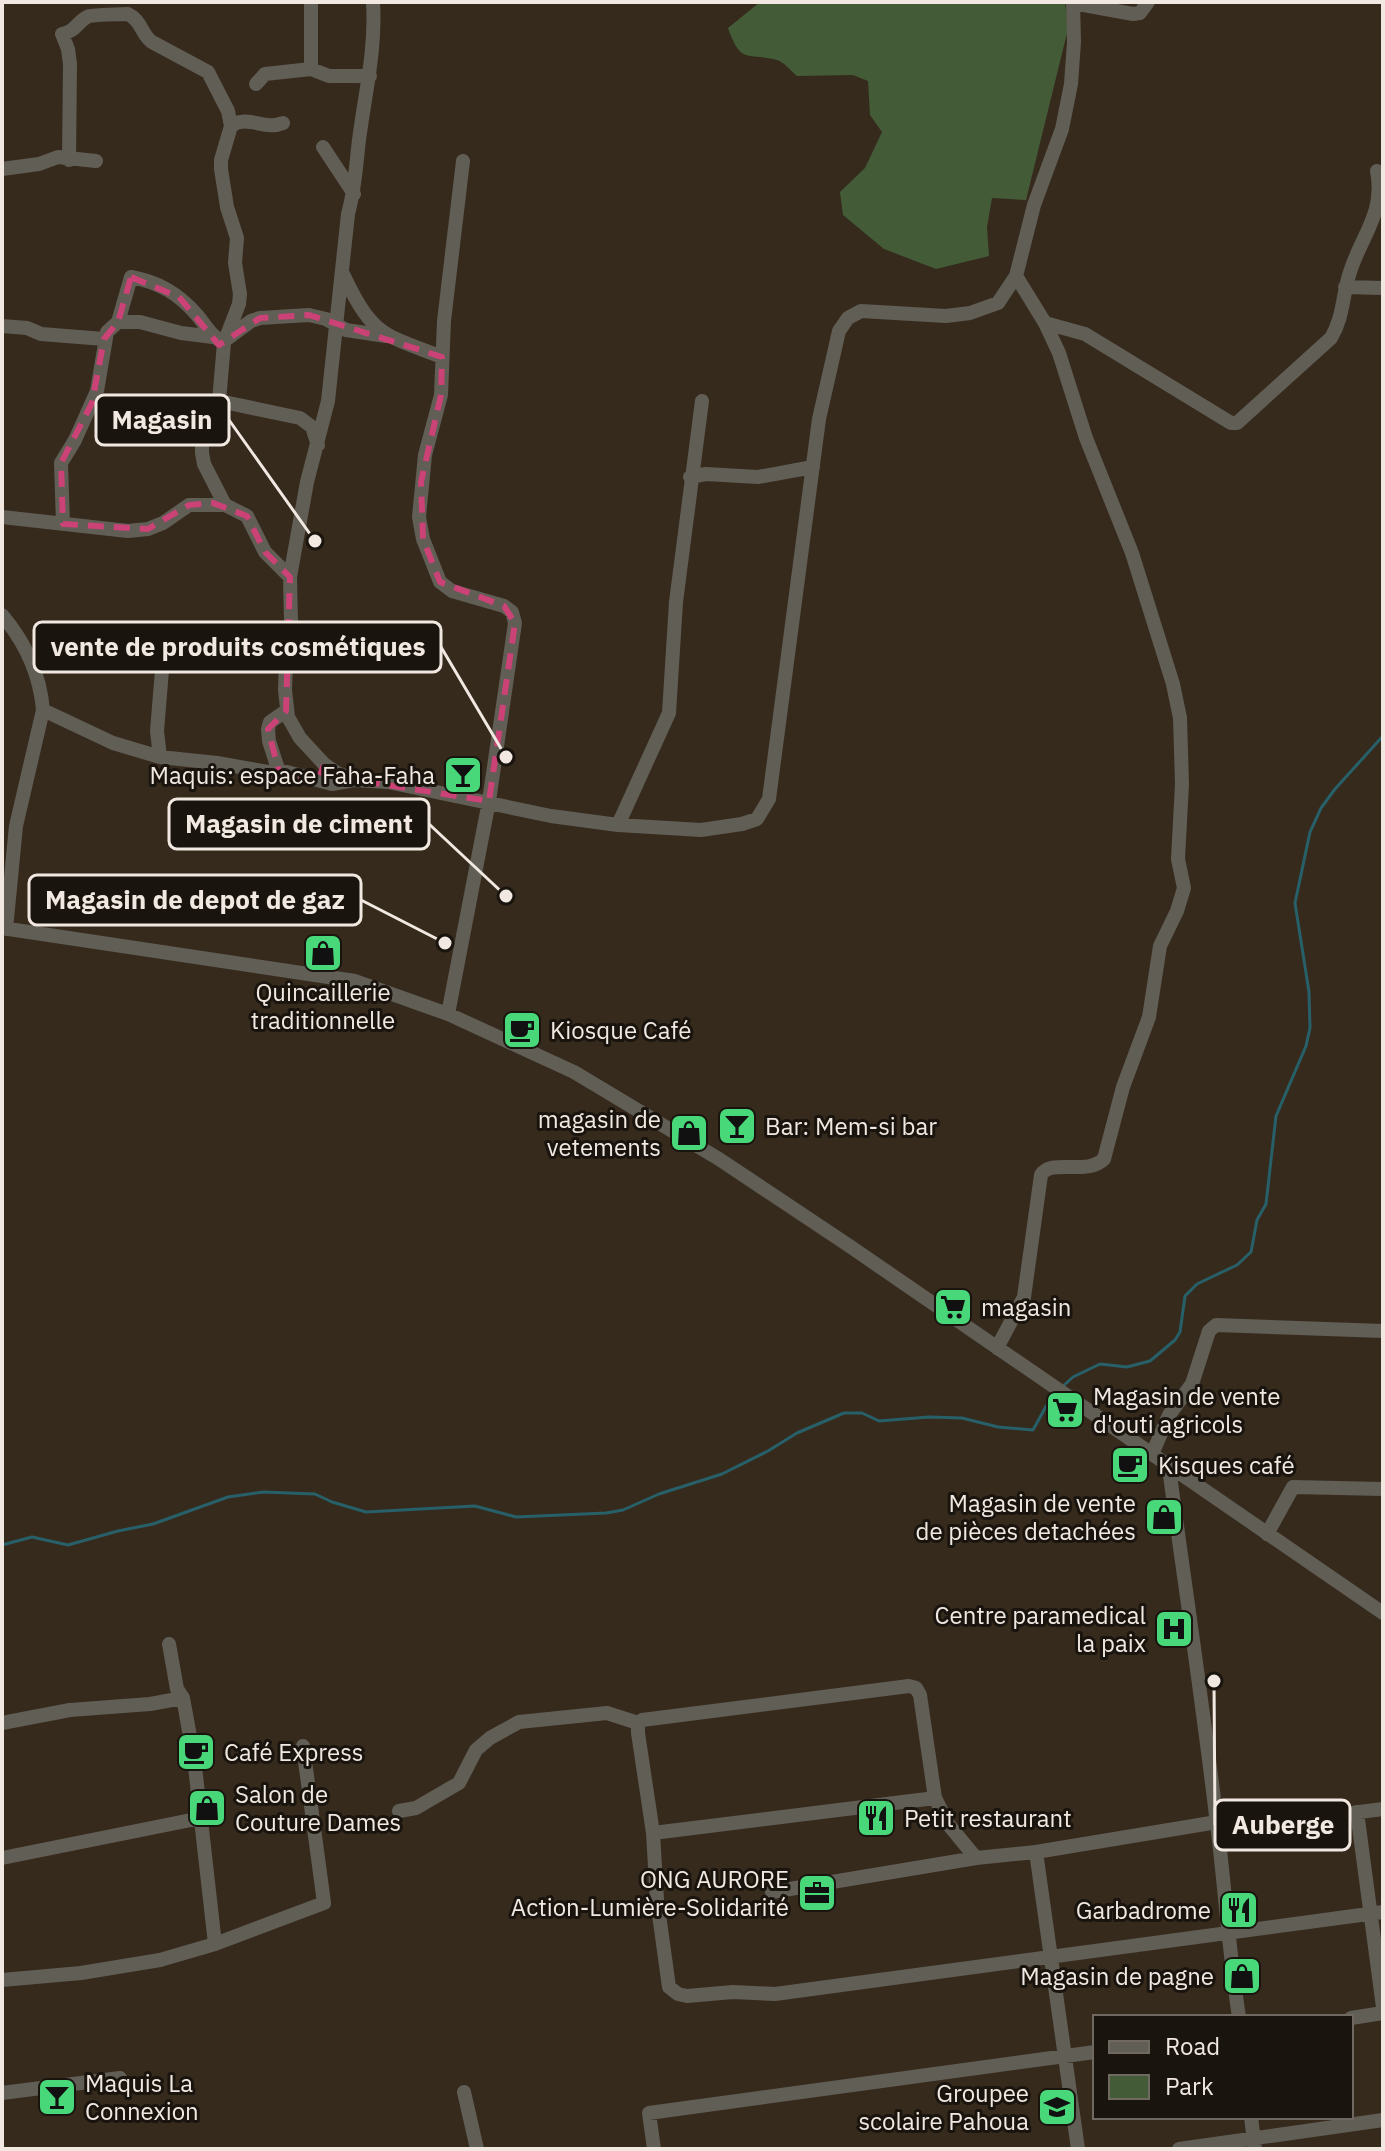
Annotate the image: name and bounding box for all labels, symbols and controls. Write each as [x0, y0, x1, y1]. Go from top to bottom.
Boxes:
callout: Magasin [96, 395, 229, 445]
text: Magasin [111, 402, 213, 436]
callout: vente de produits cosmétiques [34, 622, 441, 672]
text: vente de produits cosmétiques [50, 629, 426, 663]
bar icon: Maquis: espace Faha-Faha [442, 754, 484, 796]
place label: Maquis: espace Faha-Faha [150, 759, 435, 791]
callout: Magasin de ciment [169, 799, 429, 849]
text: Magasin de ciment [185, 806, 413, 840]
callout: Magasin de depot de gaz [29, 875, 361, 925]
text: Magasin de depot de gaz [45, 882, 345, 916]
shop icon: Quincaillerie traditionnelle [302, 932, 344, 974]
place label: Quincaillerie traditionnelle [251, 976, 395, 1036]
cafe icon: Kiosque Café [501, 1009, 543, 1051]
place label: Kiosque Café [550, 1014, 691, 1046]
place label: magasin de vetements [538, 1103, 661, 1163]
bar icon: Bar: Mem-si bar [716, 1105, 758, 1147]
place label: Bar: Mem-si bar [765, 1110, 937, 1142]
shop icon: magasin de vetements [668, 1112, 710, 1154]
supermarket icon: magasin [932, 1286, 974, 1328]
place label: magasin [981, 1291, 1072, 1323]
place label: Magasin de vente d'outi agricols [1093, 1380, 1280, 1440]
supermarket icon: Magasin de vente d'outi agricols [1044, 1389, 1086, 1431]
cafe icon: Kisques café [1109, 1444, 1151, 1486]
place label: Kisques café [1158, 1449, 1295, 1481]
place label: Magasin de vente de pièces detachées [916, 1487, 1136, 1547]
shop icon: Magasin de vente de pièces detachées [1143, 1496, 1185, 1538]
place label: Centre paramedical la paix [935, 1599, 1146, 1659]
hospital icon: Centre paramedical la paix [1153, 1608, 1195, 1650]
cafe icon: Café Express [175, 1731, 217, 1773]
place label: Café Express [224, 1736, 363, 1768]
place label: Salon de Couture Dames [235, 1778, 401, 1838]
shop icon: Salon de Couture Dames [186, 1787, 228, 1829]
restaurant icon: Petit restaurant [855, 1797, 897, 1839]
callout: Auberge [1215, 1800, 1350, 1850]
place label: Petit restaurant [904, 1802, 1072, 1834]
text: Auberge [1232, 1807, 1334, 1841]
place label: ONG AURORE Action-Lumière-Solidarité [511, 1863, 789, 1923]
office icon: ONG AURORE Action-Lumière-Solidarité [796, 1872, 838, 1914]
restaurant icon: Garbadrome [1218, 1889, 1260, 1931]
place label: Garbadrome [1076, 1894, 1211, 1926]
shop icon: Magasin de pagne [1221, 1955, 1263, 1997]
place label: Magasin de pagne [1020, 1960, 1214, 1992]
legend [1093, 2015, 1353, 2119]
text: Road [1165, 2030, 1220, 2062]
place label: Maquis La Connexion [85, 2067, 199, 2127]
text: Park [1165, 2070, 1214, 2102]
bar icon: Maquis La Connexion [36, 2076, 78, 2118]
place label: Groupee scolaire Pahoua [858, 2077, 1029, 2137]
school or university icon: Groupee scolaire Pahoua [1036, 2086, 1078, 2128]

